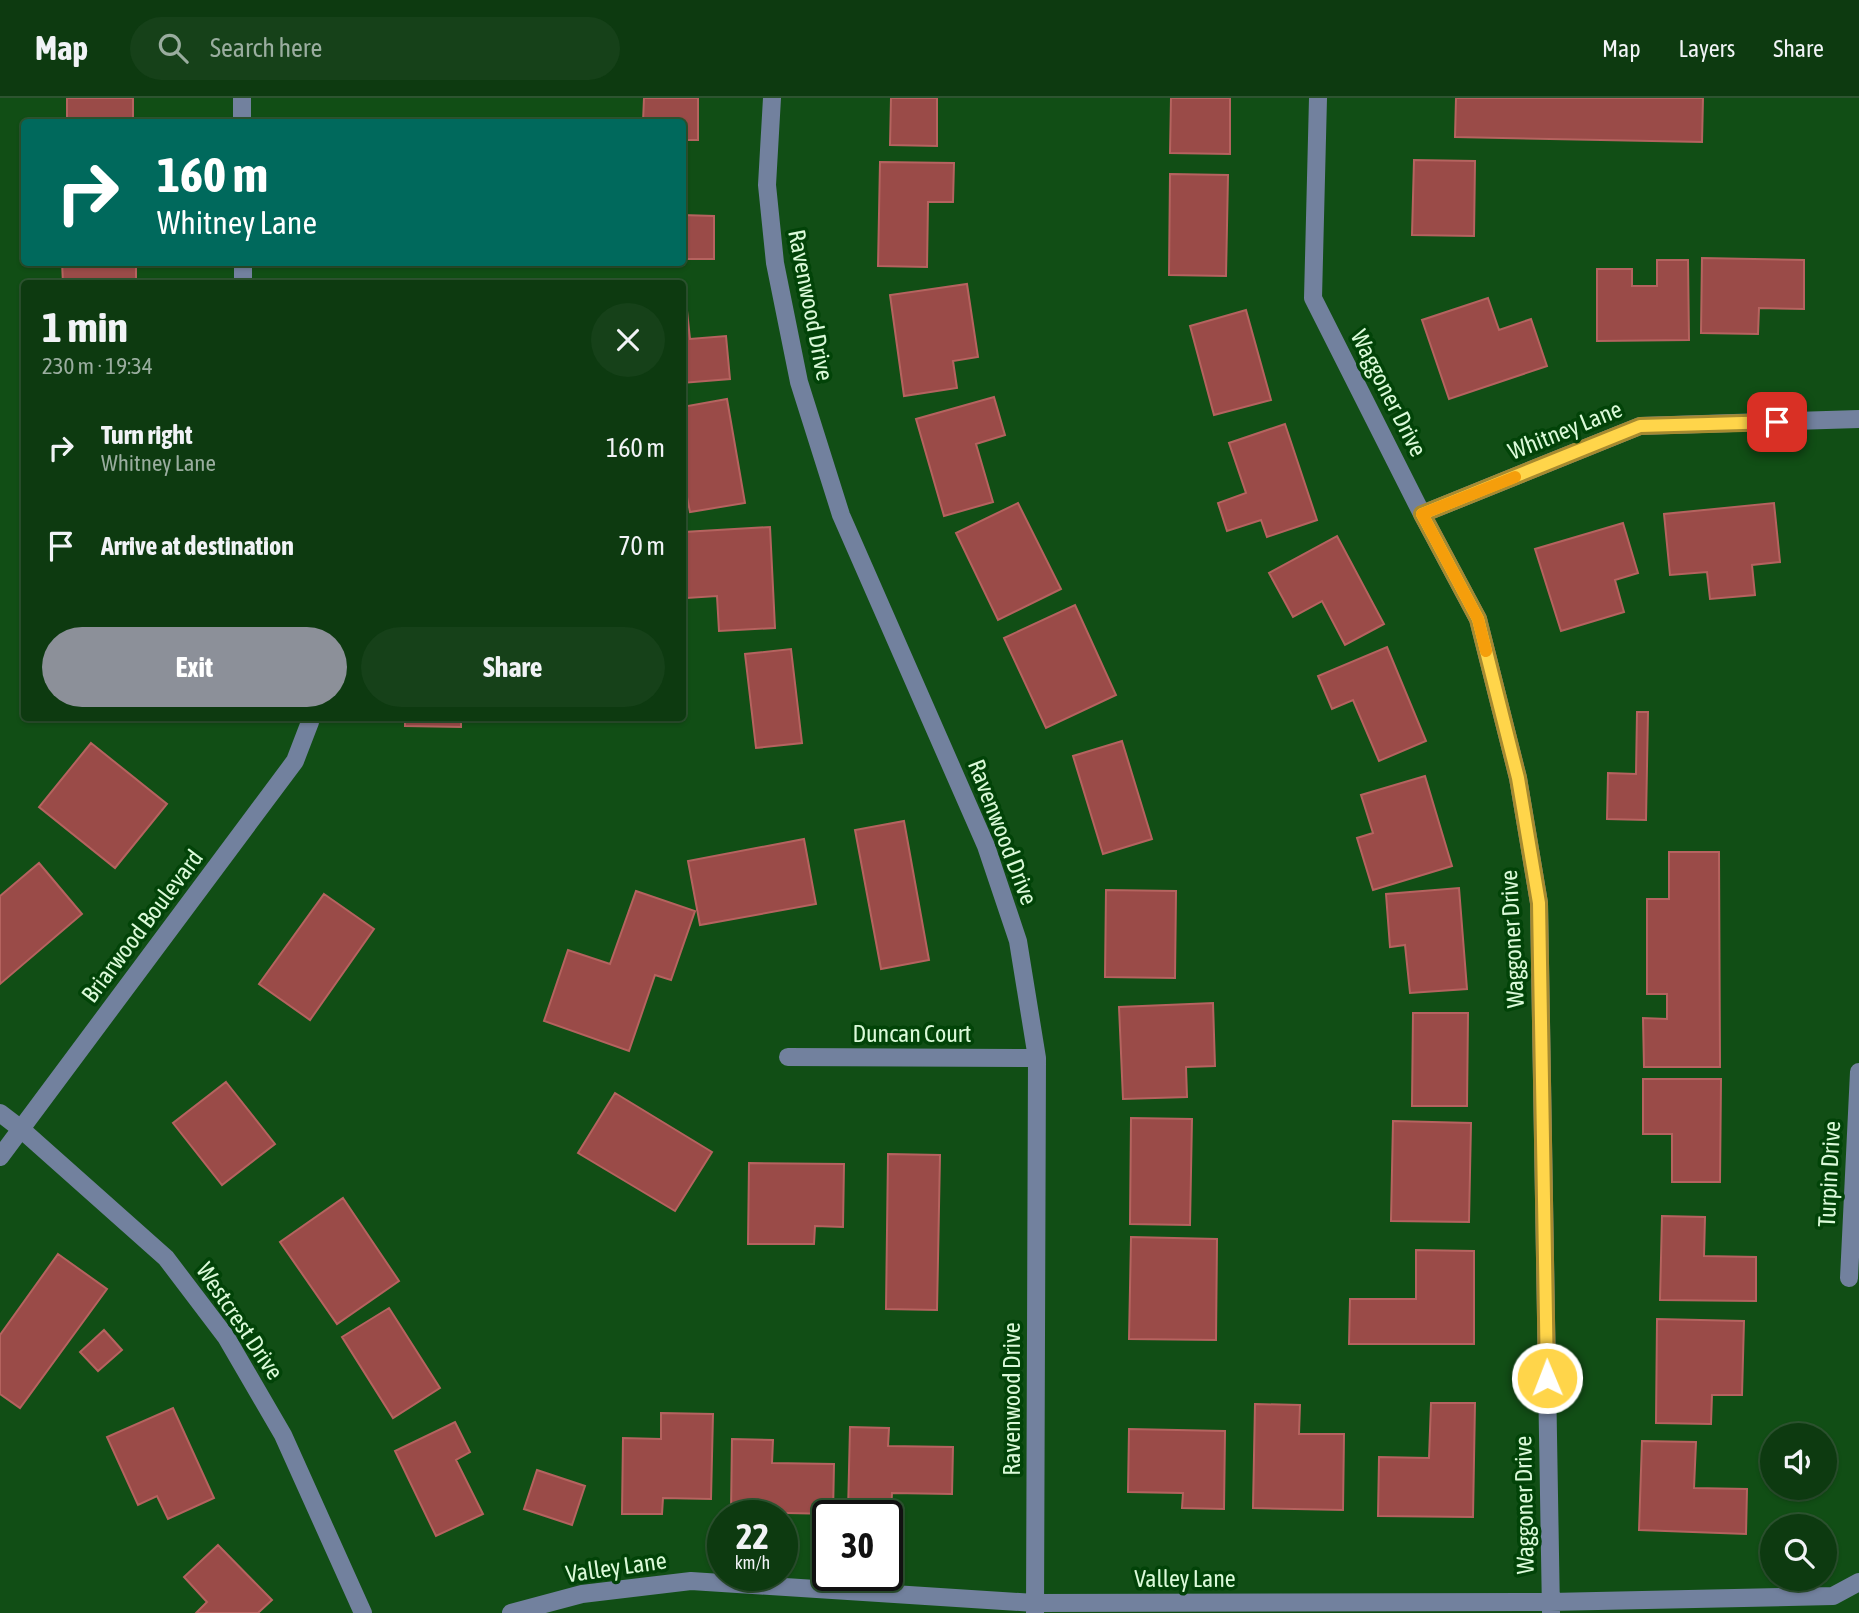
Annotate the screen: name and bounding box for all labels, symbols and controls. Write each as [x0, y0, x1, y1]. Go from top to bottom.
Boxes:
search box [130, 17, 620, 80]
text: Map [35, 29, 88, 67]
icon: search [154, 29, 192, 67]
text: Search here [210, 33, 322, 63]
text: Map [1602, 35, 1641, 62]
text: Layers [1679, 35, 1735, 62]
text: Share [1773, 35, 1824, 62]
text: 160 m [157, 146, 268, 202]
icon: right [42, 147, 133, 238]
text: Whitney Lane [157, 204, 317, 241]
street label: Ravenwood Drive [783, 227, 839, 383]
text: 1 min [42, 303, 128, 351]
button: close [591, 303, 665, 377]
street label: Waggoner Drive [1346, 325, 1432, 461]
text: 230 m · 19:34 [42, 353, 153, 379]
pin [1747, 392, 1807, 452]
street label: Whitney Lane [1504, 395, 1626, 465]
icon: arrive [1758, 403, 1796, 441]
text: Turn right [101, 420, 192, 450]
icon: right [42, 429, 80, 467]
text: 160 m [606, 433, 665, 463]
text: Whitney Lane [101, 450, 216, 476]
icon: arrive [42, 527, 80, 565]
text: Arrive at destination [101, 531, 294, 561]
text: 70 m [618, 531, 665, 561]
button: Exit [42, 627, 347, 707]
button: Share [361, 627, 665, 707]
street label: Ravenwood Drive [963, 756, 1043, 908]
street label: Briarwood Boulevard [76, 844, 208, 1008]
street label: Waggoner Drive [1495, 869, 1529, 1009]
street label: Duncan Court [852, 1020, 972, 1047]
street label: Turpin Drive [1813, 1120, 1845, 1228]
street label: Westcrest Drive [191, 1258, 289, 1384]
street label: Ravenwood Drive [998, 1322, 1025, 1476]
position arrow [1510, 1341, 1584, 1415]
map controls [1760, 1423, 1837, 1591]
button: sound [1760, 1423, 1837, 1500]
street label: Waggoner Drive [1509, 1436, 1539, 1574]
speed limit sign: 30 [812, 1500, 903, 1591]
button: search [1760, 1514, 1837, 1591]
text: 22 [736, 1516, 769, 1556]
street label: Valley Lane [564, 1547, 668, 1587]
text: km/h [735, 1552, 770, 1573]
street label: Valley Lane [1134, 1565, 1236, 1592]

